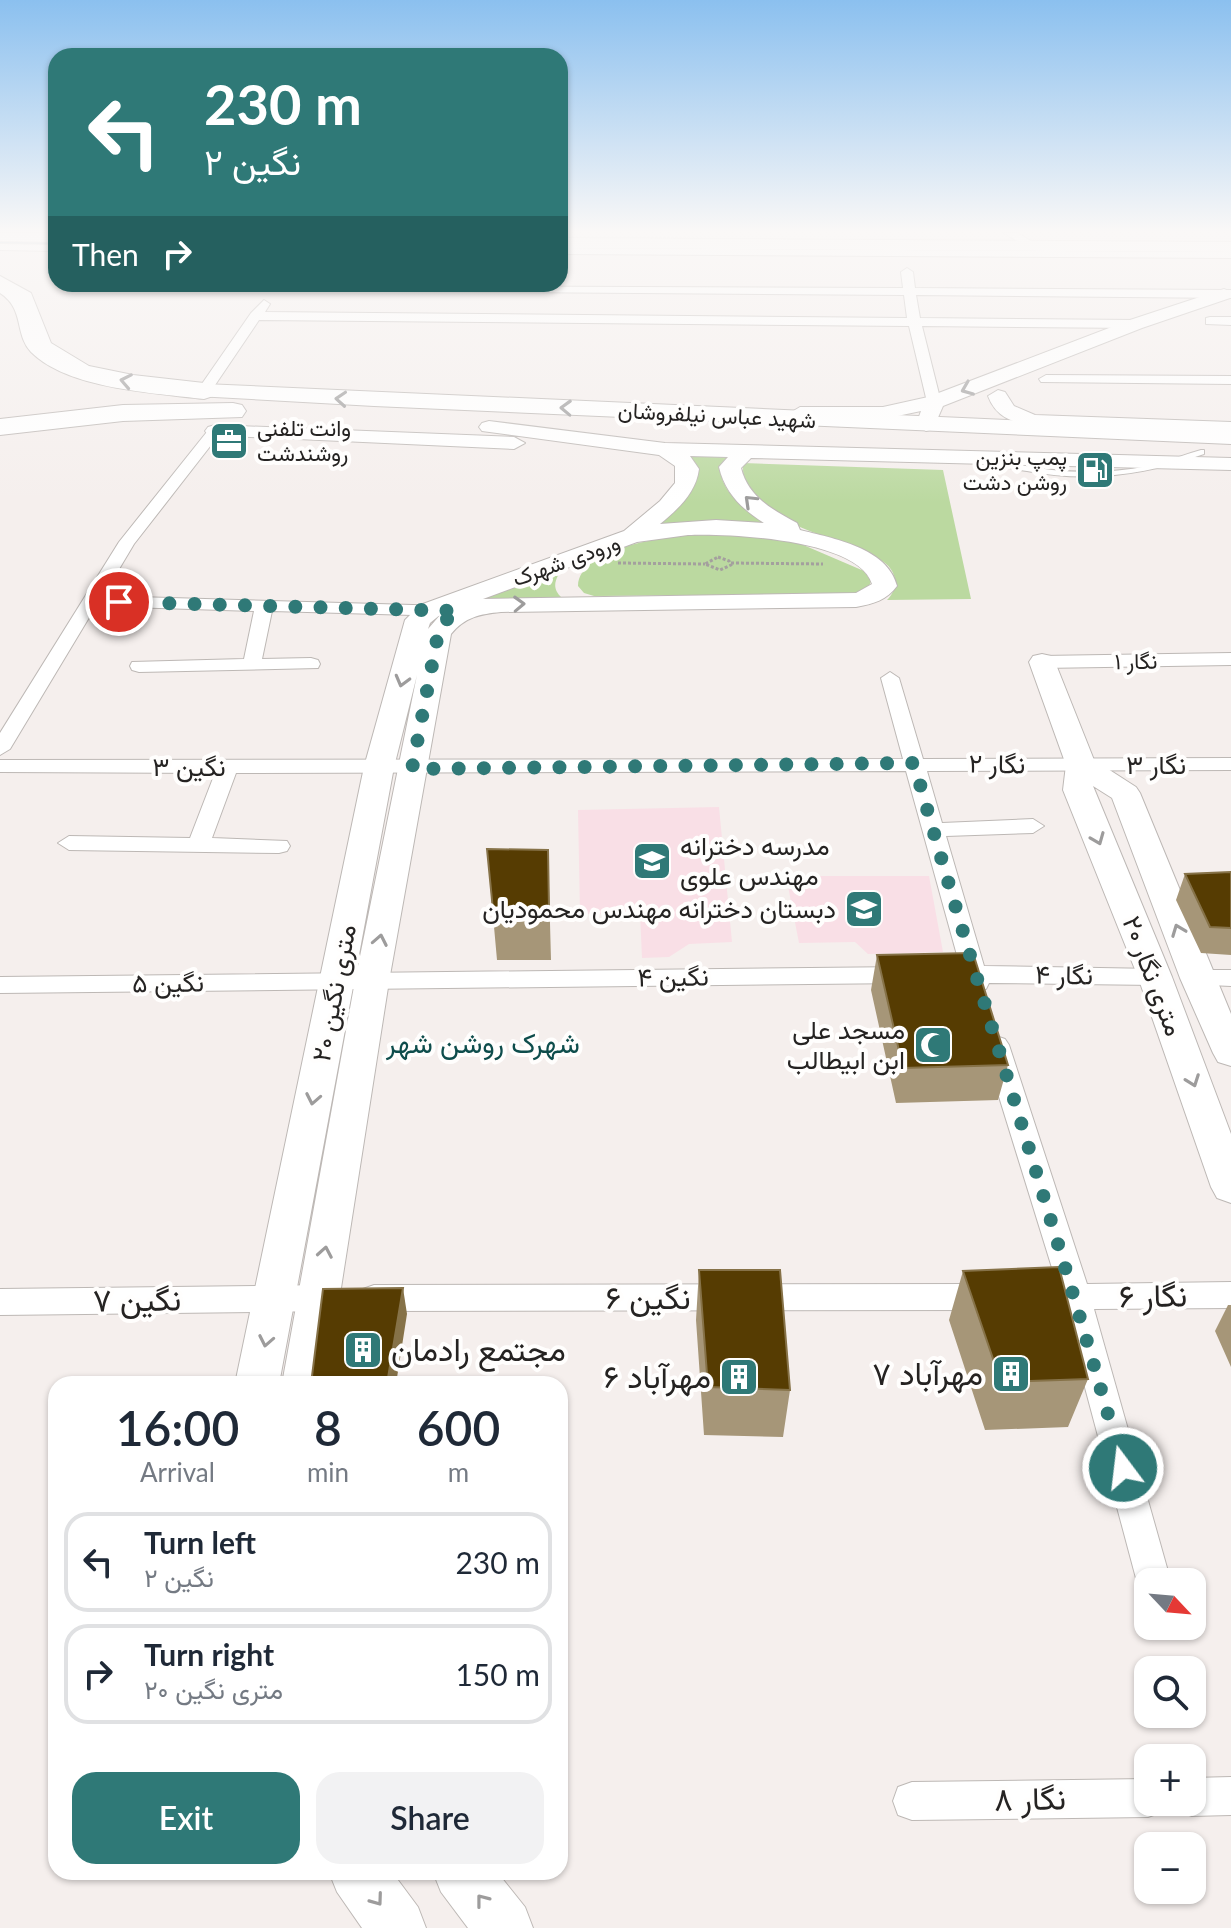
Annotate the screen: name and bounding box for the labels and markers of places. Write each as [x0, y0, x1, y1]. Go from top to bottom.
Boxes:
place label: وانت تلفنی روشندشت [257, 414, 351, 467]
office icon: وانت تلفنی روشندشت [208, 420, 250, 462]
place label: پمپ بنزین روشن دشت [963, 443, 1067, 496]
fuel station icon: پمپ بنزین روشن دشت [1074, 449, 1116, 491]
pin [85, 568, 153, 636]
place label: مدرسه دخترانه مهندس علوی [680, 829, 830, 892]
school or university icon: مدرسه دخترانه مهندس علوی [631, 840, 673, 882]
school or university icon: دبستان دخترانه مهندس محمودیان [843, 888, 885, 930]
place label: دبستان دخترانه مهندس محمودیان [482, 892, 836, 925]
place label: مسجد علی ابن ابیطالب [787, 1013, 905, 1076]
mosque icon: مسجد علی ابن ابیطالب [912, 1024, 954, 1066]
building icon: مجتمع رادمان [342, 1329, 384, 1371]
place label: مجتمع رادمان [391, 1329, 566, 1372]
place label: مهرآباد ۷ [872, 1353, 983, 1394]
building icon: مهرآباد ۷ [990, 1353, 1032, 1395]
place label: مهرآباد ۶ [604, 1356, 711, 1397]
building icon: مهرآباد ۶ [718, 1356, 760, 1398]

